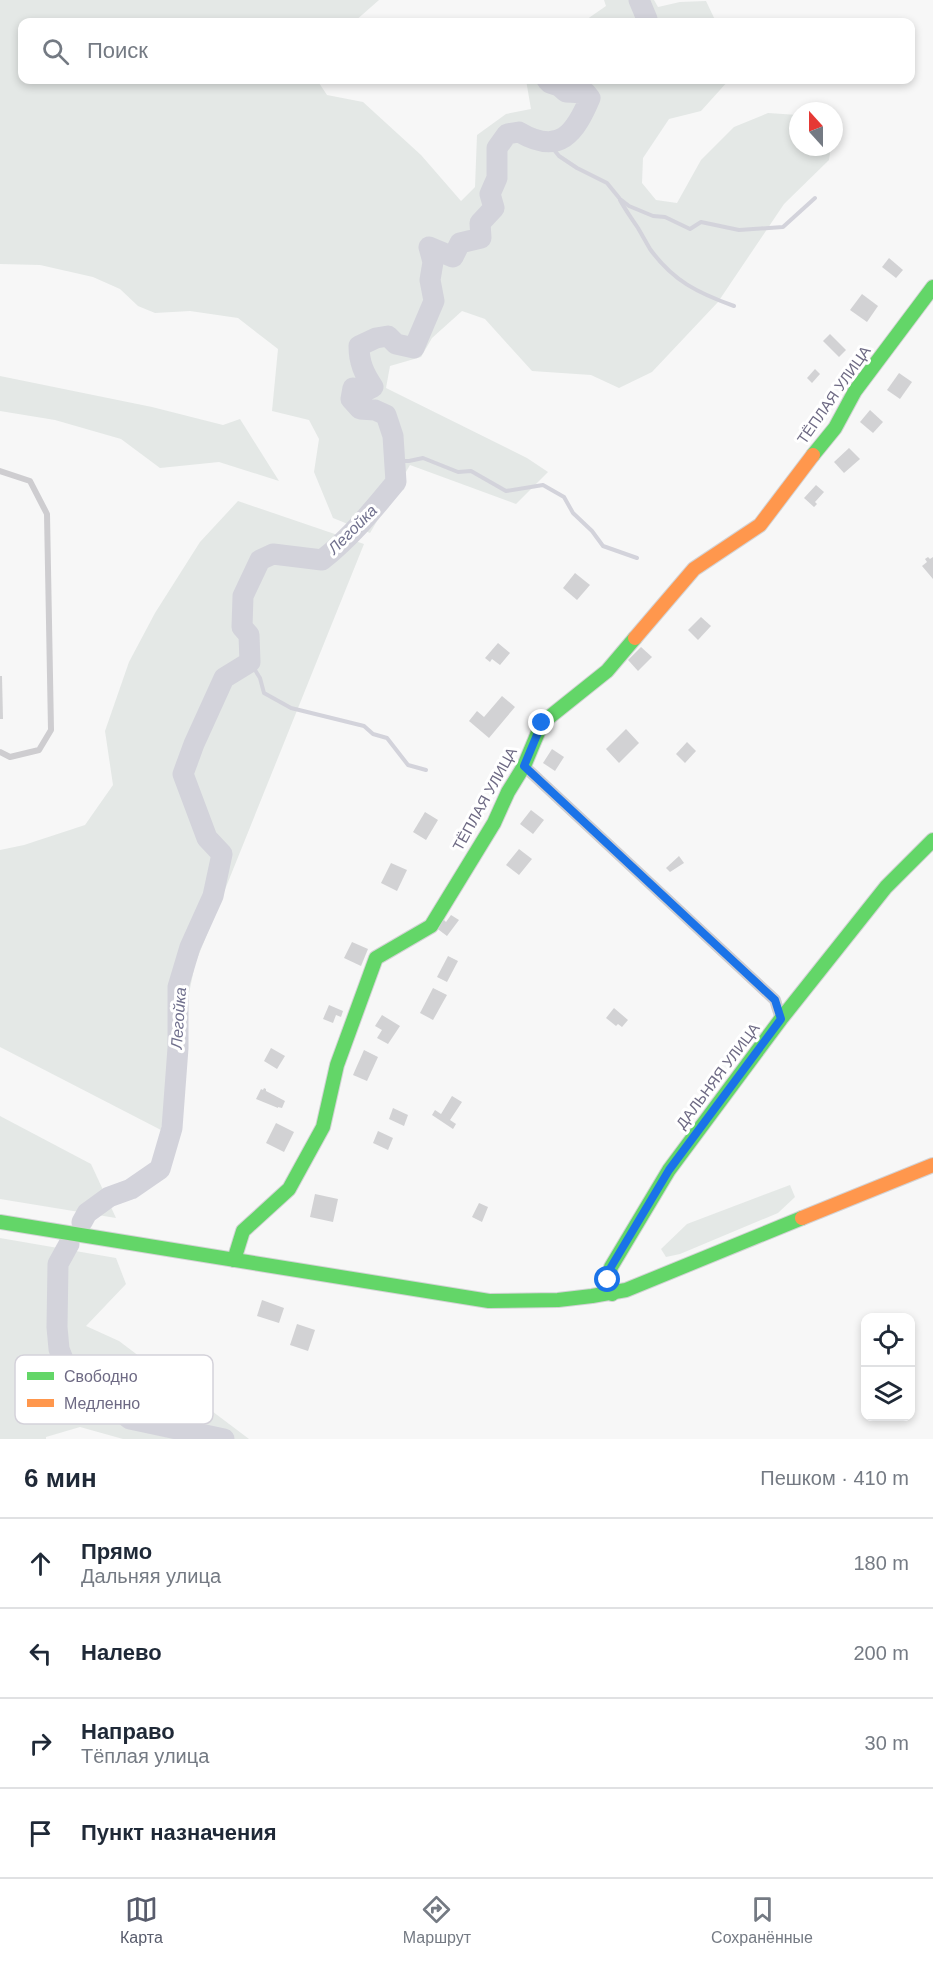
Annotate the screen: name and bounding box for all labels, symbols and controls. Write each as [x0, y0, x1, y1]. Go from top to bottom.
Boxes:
search box [18, 18, 915, 84]
icon: search [39, 35, 72, 68]
text: Поиск [87, 38, 148, 63]
north arrow [789, 102, 843, 156]
street label: ТЁПЛАЯ УЛИЦА [793, 343, 874, 447]
water label: Легойка [324, 501, 380, 558]
route end [528, 709, 554, 735]
street label: ТЁПЛАЯ УЛИЦА [449, 744, 520, 853]
water label: Легойка [168, 987, 189, 1050]
street label: ДАЛЬНЯЯ УЛИЦА [672, 1020, 763, 1132]
route start [594, 1266, 620, 1292]
map controls [861, 1313, 915, 1421]
button: locate [861, 1313, 915, 1367]
legend [15, 1355, 213, 1424]
button: layers [861, 1367, 915, 1421]
text: Свободно [64, 1368, 138, 1385]
text: Медленно [64, 1395, 140, 1412]
text: 6 мин [24, 1463, 97, 1493]
text: Пешком · 410 m [760, 1467, 909, 1489]
text: Прямо [81, 1539, 152, 1564]
icon: ahead [24, 1547, 57, 1580]
text: 180 m [853, 1552, 909, 1574]
text: Дальняя улица [81, 1565, 221, 1587]
icon: left [24, 1637, 57, 1670]
text: Налево [81, 1640, 162, 1665]
text: 200 m [853, 1642, 909, 1664]
text: Направо [81, 1719, 175, 1744]
icon: right [24, 1727, 57, 1760]
text: 30 m [865, 1732, 909, 1754]
text: Тёплая улица [81, 1745, 209, 1767]
icon: arrive [24, 1817, 57, 1850]
text: Пункт назначения [81, 1820, 277, 1845]
tab: Карта [120, 1893, 163, 1947]
tab: Маршрут [403, 1893, 471, 1947]
tab: Сохранённые [711, 1893, 813, 1947]

